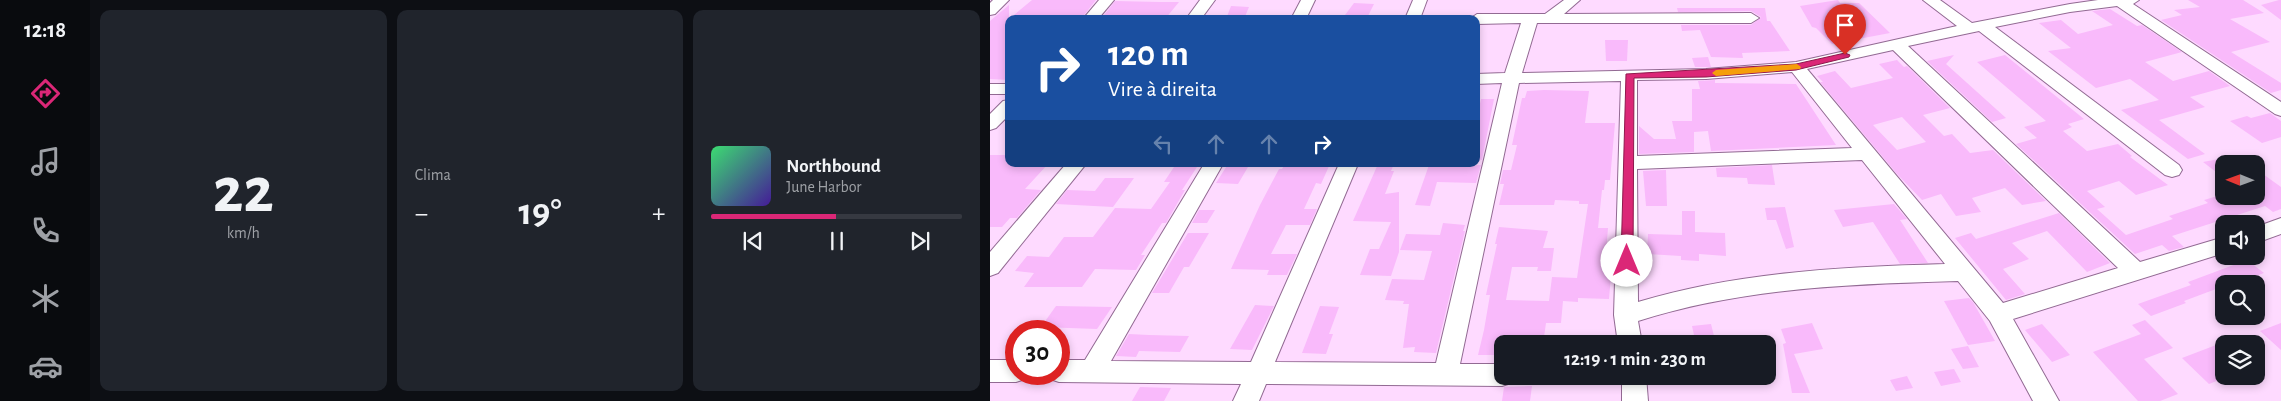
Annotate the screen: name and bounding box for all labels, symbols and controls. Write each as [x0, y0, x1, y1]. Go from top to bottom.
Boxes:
pin [1824, 4, 1866, 55]
icon: arrive [1831, 11, 1859, 39]
text: 12:18 [24, 19, 66, 41]
icon: right [1025, 35, 1090, 100]
text: 120 m [1108, 37, 1189, 72]
icon: directions [28, 76, 63, 111]
text: Vire à direita [1108, 78, 1217, 100]
icon: left [1149, 130, 1177, 158]
icon: ahead [1202, 130, 1230, 158]
icon: ahead [1255, 130, 1283, 158]
icon: right [1308, 130, 1336, 158]
icon: music [28, 144, 63, 179]
north arrow [2215, 155, 2265, 205]
map controls [2215, 155, 2265, 385]
text: Northbound [786, 157, 881, 176]
text: 22 [213, 159, 274, 224]
text: Clima [415, 167, 451, 183]
text: June Harbor [786, 179, 862, 195]
text: 19° [518, 194, 562, 232]
text: − [415, 200, 428, 228]
text: + [652, 200, 665, 228]
icon: phone [28, 213, 63, 248]
button: sound [2215, 215, 2265, 265]
text: km/h [227, 225, 260, 241]
icon: previous [739, 227, 767, 255]
icon: pause [823, 227, 851, 255]
icon: next [906, 227, 934, 255]
position arrow [1600, 234, 1652, 286]
button: search [2215, 275, 2265, 325]
icon: climate [28, 281, 63, 316]
speed limit sign: 30 [1005, 320, 1070, 385]
button: layers [2215, 335, 2265, 385]
icon: car [28, 349, 63, 384]
text: 12:19 · 1 min · 230 m [1564, 350, 1706, 369]

